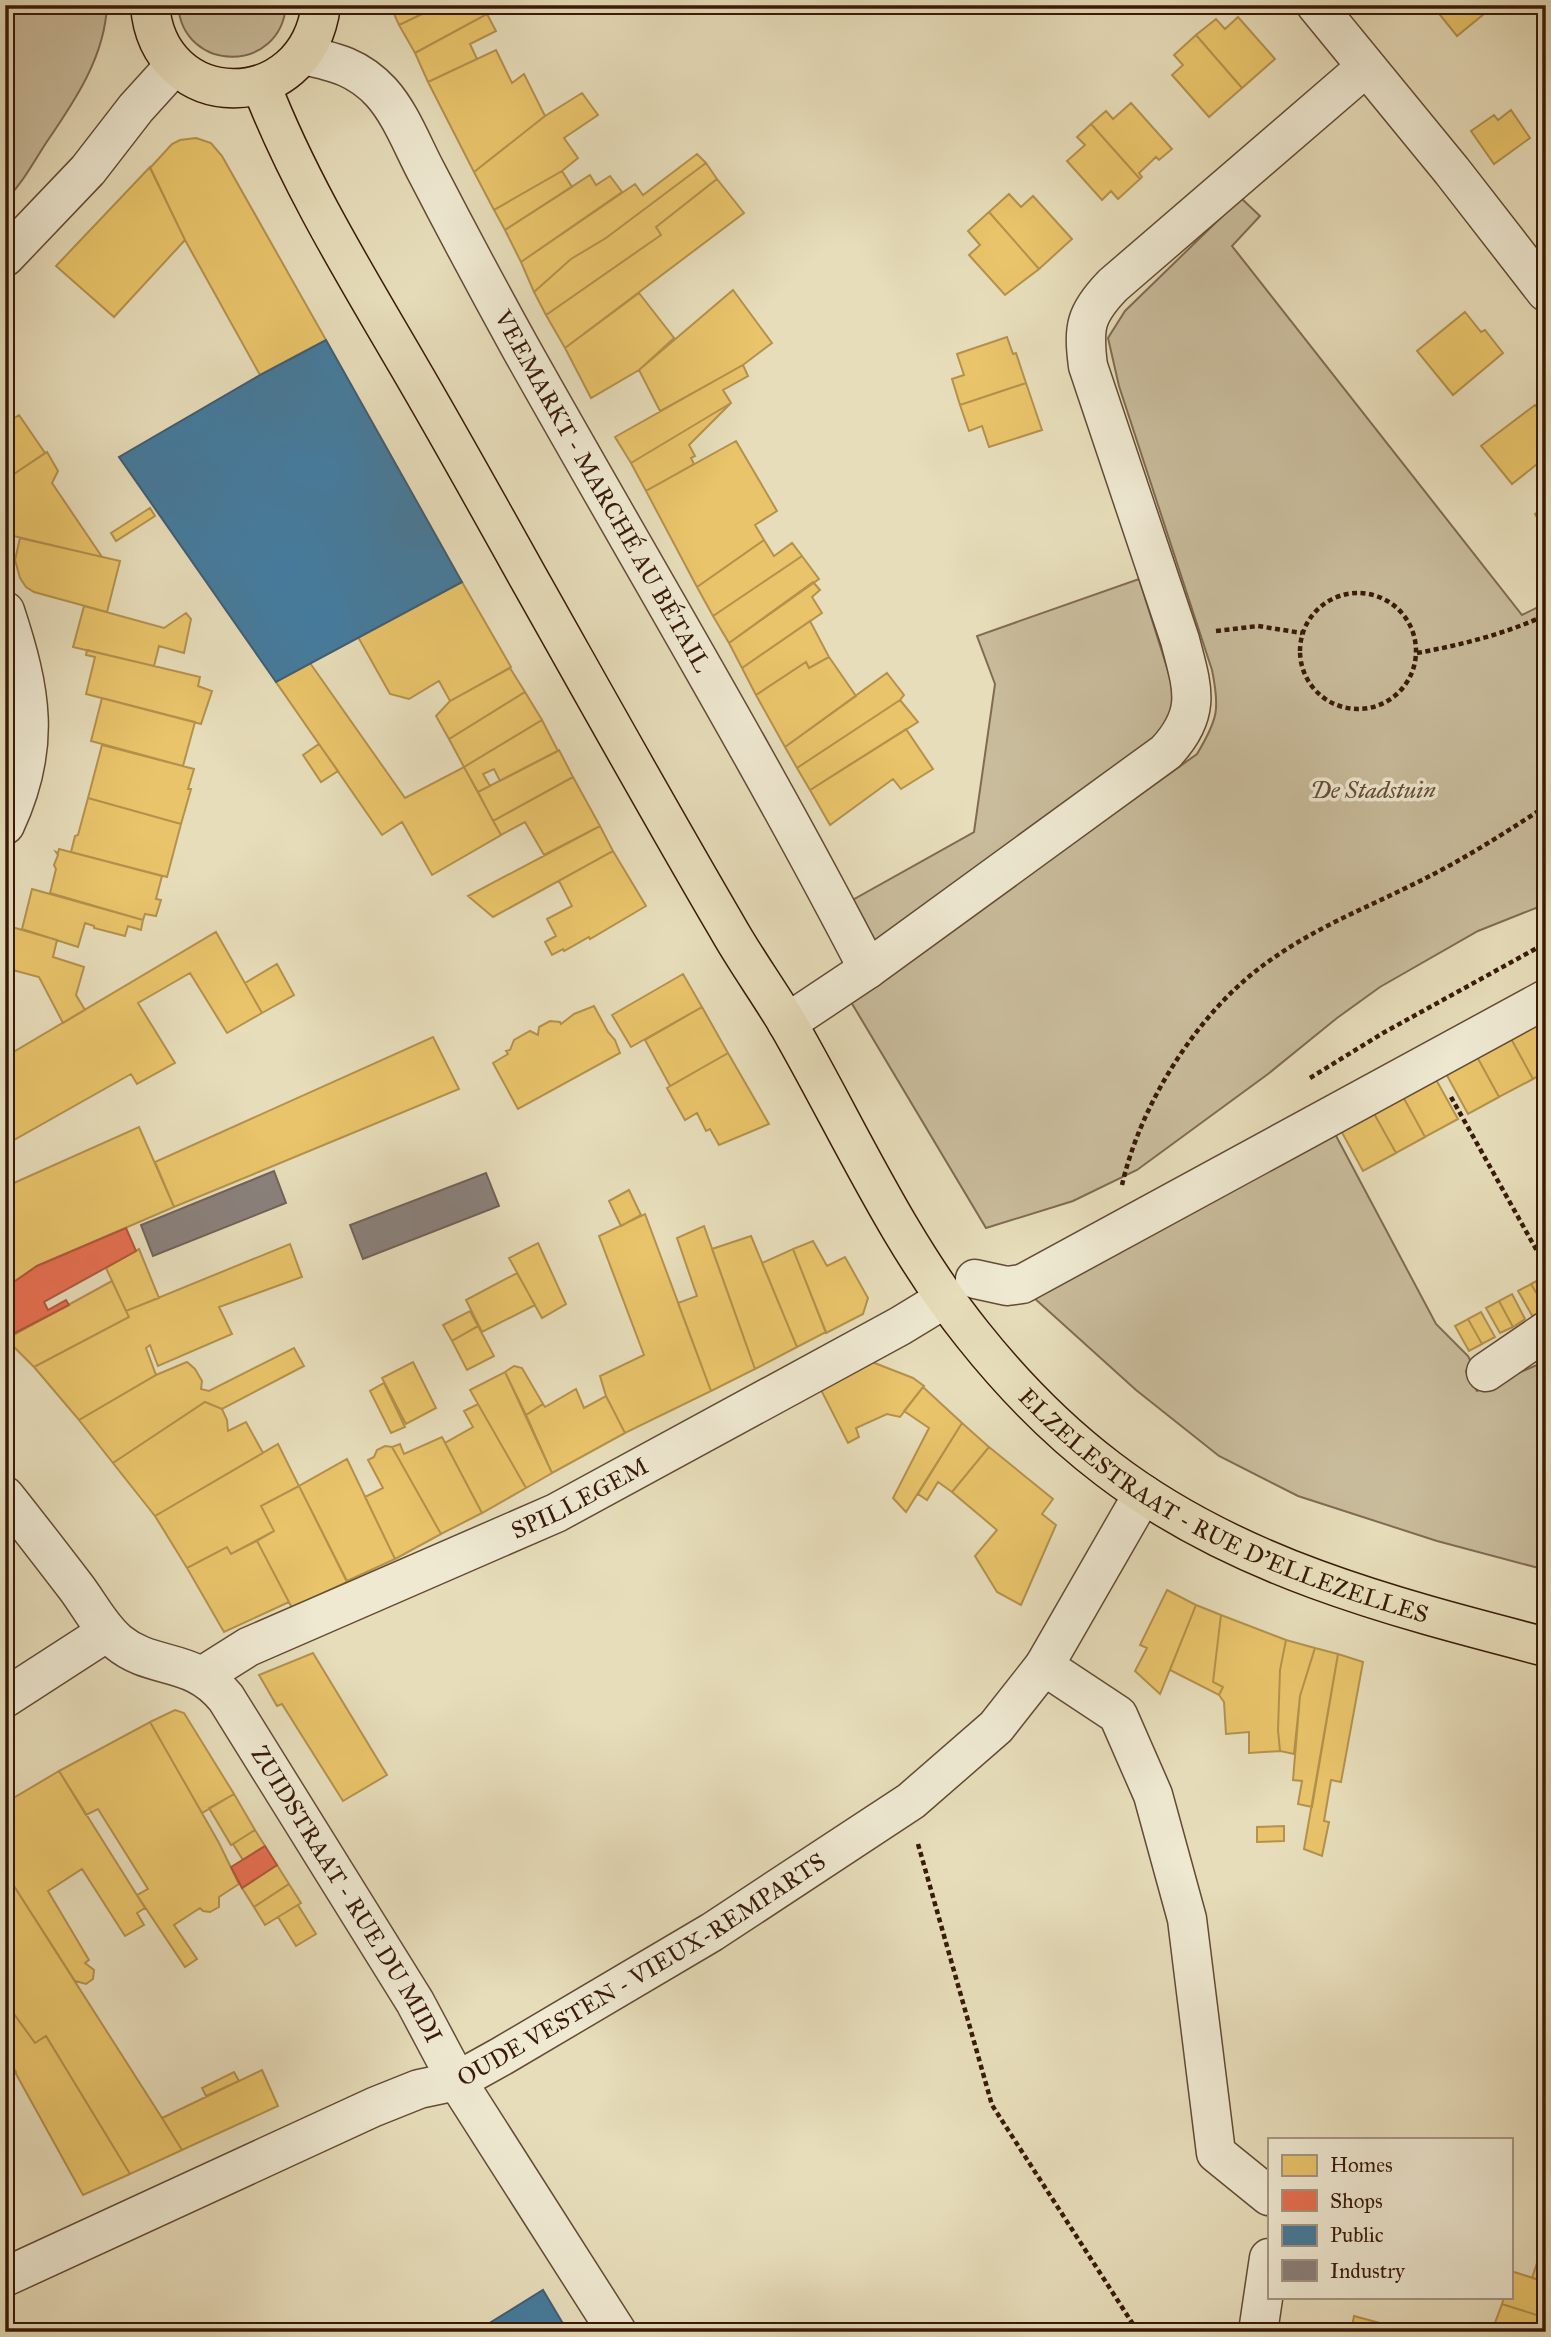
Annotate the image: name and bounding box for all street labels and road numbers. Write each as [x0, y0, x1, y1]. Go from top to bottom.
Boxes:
street label: VEEMARKT - MARCHÉ AU BÉTAIL [487, 304, 717, 678]
street label: ELZELESTRAAT - RUE D'ELLEZELLES [1012, 1382, 1432, 1630]
street label: SPILLEGEM [507, 1451, 653, 1546]
street label: ZUIDSTRAAT - RUE DU MIDI [244, 1740, 449, 2048]
street label: OUDE VESTEN - VIEUX-REMPARTS [452, 1846, 832, 2093]

